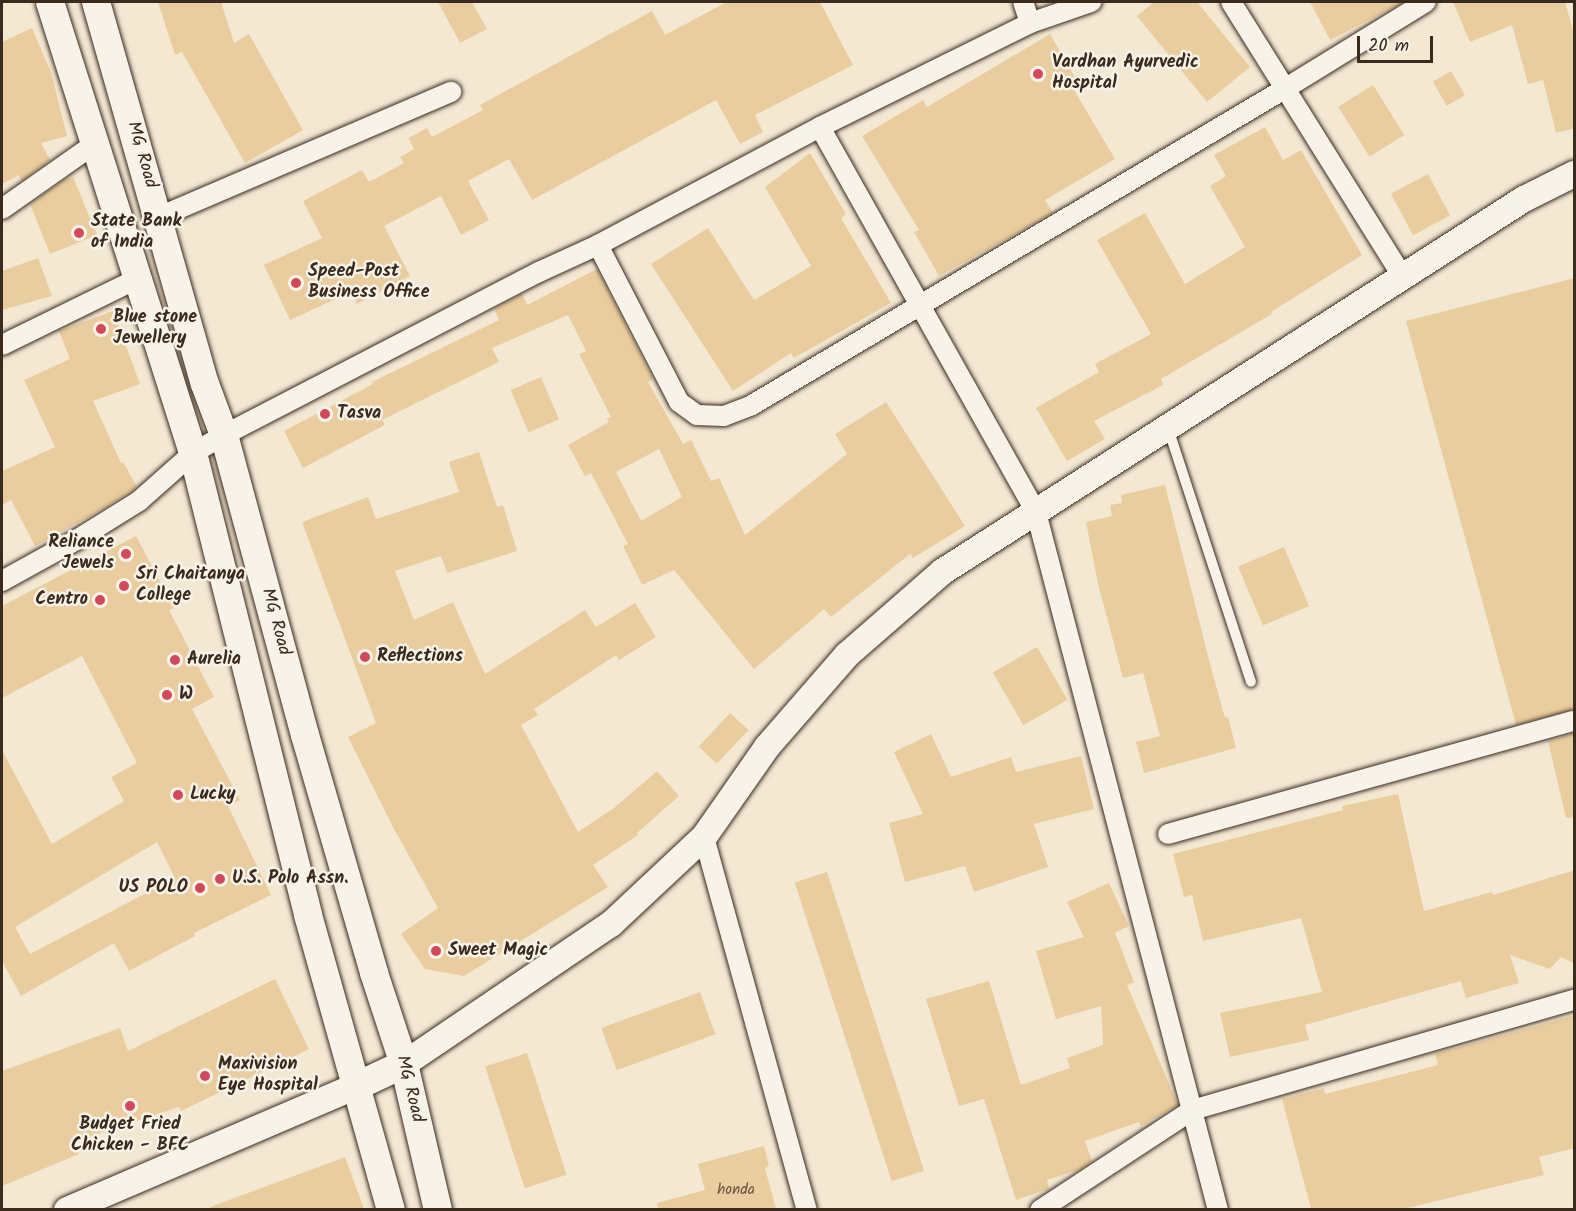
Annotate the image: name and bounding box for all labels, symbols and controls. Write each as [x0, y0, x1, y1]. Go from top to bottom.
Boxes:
scale bar [1360, 24, 1436, 62]
text: 20 m [1368, 32, 1409, 61]
place label: Vardhan Ayurvedic Hospital [1052, 53, 1199, 96]
marker: Vardhan Ayurvedic Hospital [1029, 65, 1047, 83]
street label: MG Road [121, 119, 161, 191]
place label: State Bank of India [91, 212, 181, 254]
marker: State Bank of India [72, 226, 86, 240]
place label: Speed-Post Business Office [308, 262, 429, 304]
marker: Speed-Post Business Office [289, 276, 303, 290]
place label: Blue stone Jewellery [113, 308, 197, 350]
marker: Blue stone Jewellery [94, 322, 108, 336]
place label: Tasva [337, 403, 381, 425]
marker: Tasva [318, 407, 332, 421]
place label: Reliance Jewels [48, 533, 114, 576]
marker: Reliance Jewels [119, 547, 133, 561]
place label: Sri Chaitanya College [136, 565, 245, 608]
marker: Sri Chaitanya College [117, 579, 131, 593]
street label: MG Road [256, 586, 294, 658]
place label: Centro [35, 589, 88, 611]
marker: Centro [93, 593, 107, 607]
place label: Reflections [377, 646, 463, 668]
place label: Aurelia [187, 649, 241, 671]
marker: Reflections [358, 650, 372, 664]
marker: Aurelia [168, 653, 182, 667]
place label: W [179, 684, 193, 706]
marker: W [160, 688, 174, 702]
place label: Lucky [190, 784, 236, 806]
marker: Lucky [171, 788, 185, 802]
place label: U.S. Polo Assn. [232, 868, 349, 890]
marker: U.S. Polo Assn. [213, 872, 227, 886]
place label: US POLO [118, 877, 188, 899]
marker: US POLO [193, 881, 207, 895]
place label: Sweet Magic [448, 940, 548, 962]
marker: Sweet Magic [429, 944, 443, 958]
street label: MG Road [390, 1053, 428, 1125]
place label: Maxivision Eye Hospital [218, 1055, 318, 1098]
marker: Maxivision Eye Hospital [196, 1067, 214, 1085]
marker: Budget Fried Chicken - BFC [123, 1099, 137, 1113]
place label: Budget Fried Chicken - BFC [71, 1115, 189, 1158]
house number: honda [717, 1182, 755, 1200]

